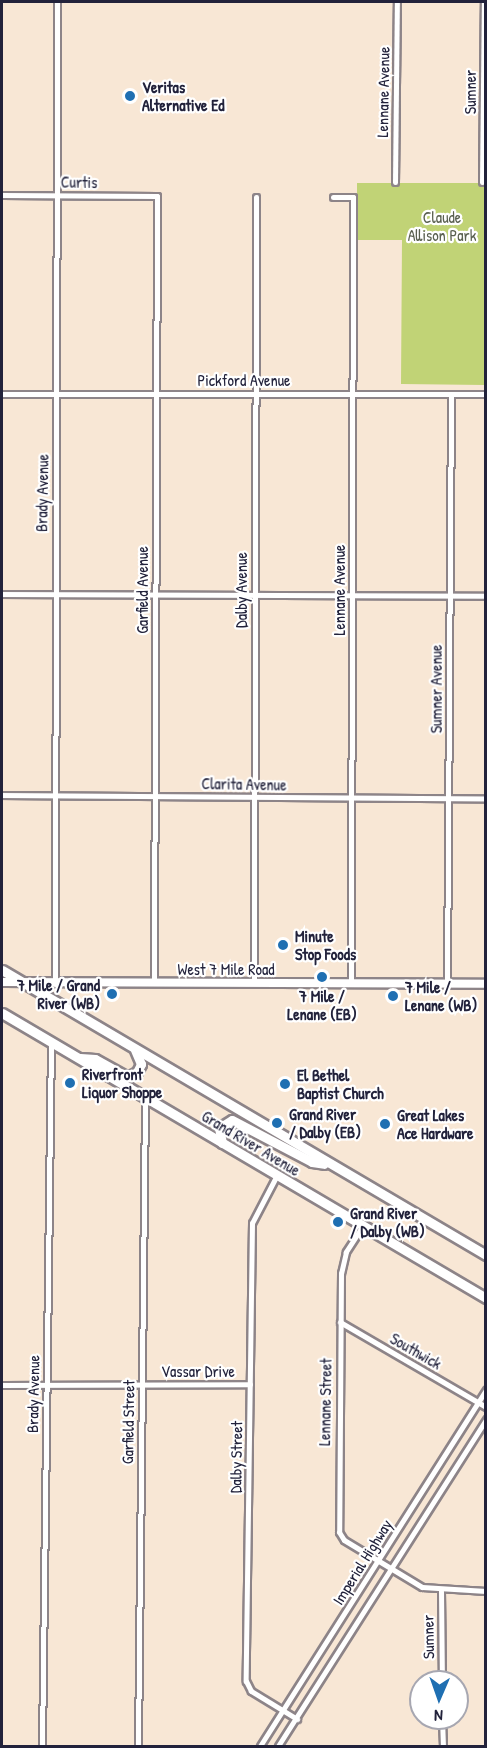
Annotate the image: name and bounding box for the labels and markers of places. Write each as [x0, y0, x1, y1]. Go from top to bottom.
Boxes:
place label: Veritas Alternative Ed [142, 77, 224, 115]
marker: Veritas Alternative Ed [123, 89, 137, 103]
place label: Minute Stop Foods [295, 926, 356, 964]
marker: Minute Stop Foods [276, 938, 290, 952]
marker: 7 Mile / Lenane (EB) [315, 970, 329, 984]
place label: 7 Mile / Grand River (WB) [17, 975, 100, 1013]
place label: 7 Mile / Lenane (WB) [405, 977, 477, 1015]
place label: 7 Mile / Lenane (EB) [287, 986, 357, 1024]
marker: 7 Mile / Grand River (WB) [105, 987, 119, 1001]
marker: 7 Mile / Lenane (WB) [386, 989, 400, 1003]
place label: Riverfront Liquor Shoppe [82, 1064, 162, 1102]
place label: El Bethel Baptist Church [297, 1065, 384, 1103]
marker: Riverfront Liquor Shoppe [63, 1076, 77, 1090]
marker: El Bethel Baptist Church [278, 1077, 292, 1091]
place label: Grand River / Dalby (EB) [289, 1104, 361, 1142]
place label: Great Lakes Ace Hardware [397, 1105, 473, 1143]
marker: Grand River / Dalby (EB) [270, 1116, 284, 1130]
marker: Great Lakes Ace Hardware [378, 1117, 392, 1131]
place label: Grand River / Dalby (WB) [350, 1203, 425, 1241]
marker: Grand River / Dalby (WB) [331, 1215, 345, 1229]

